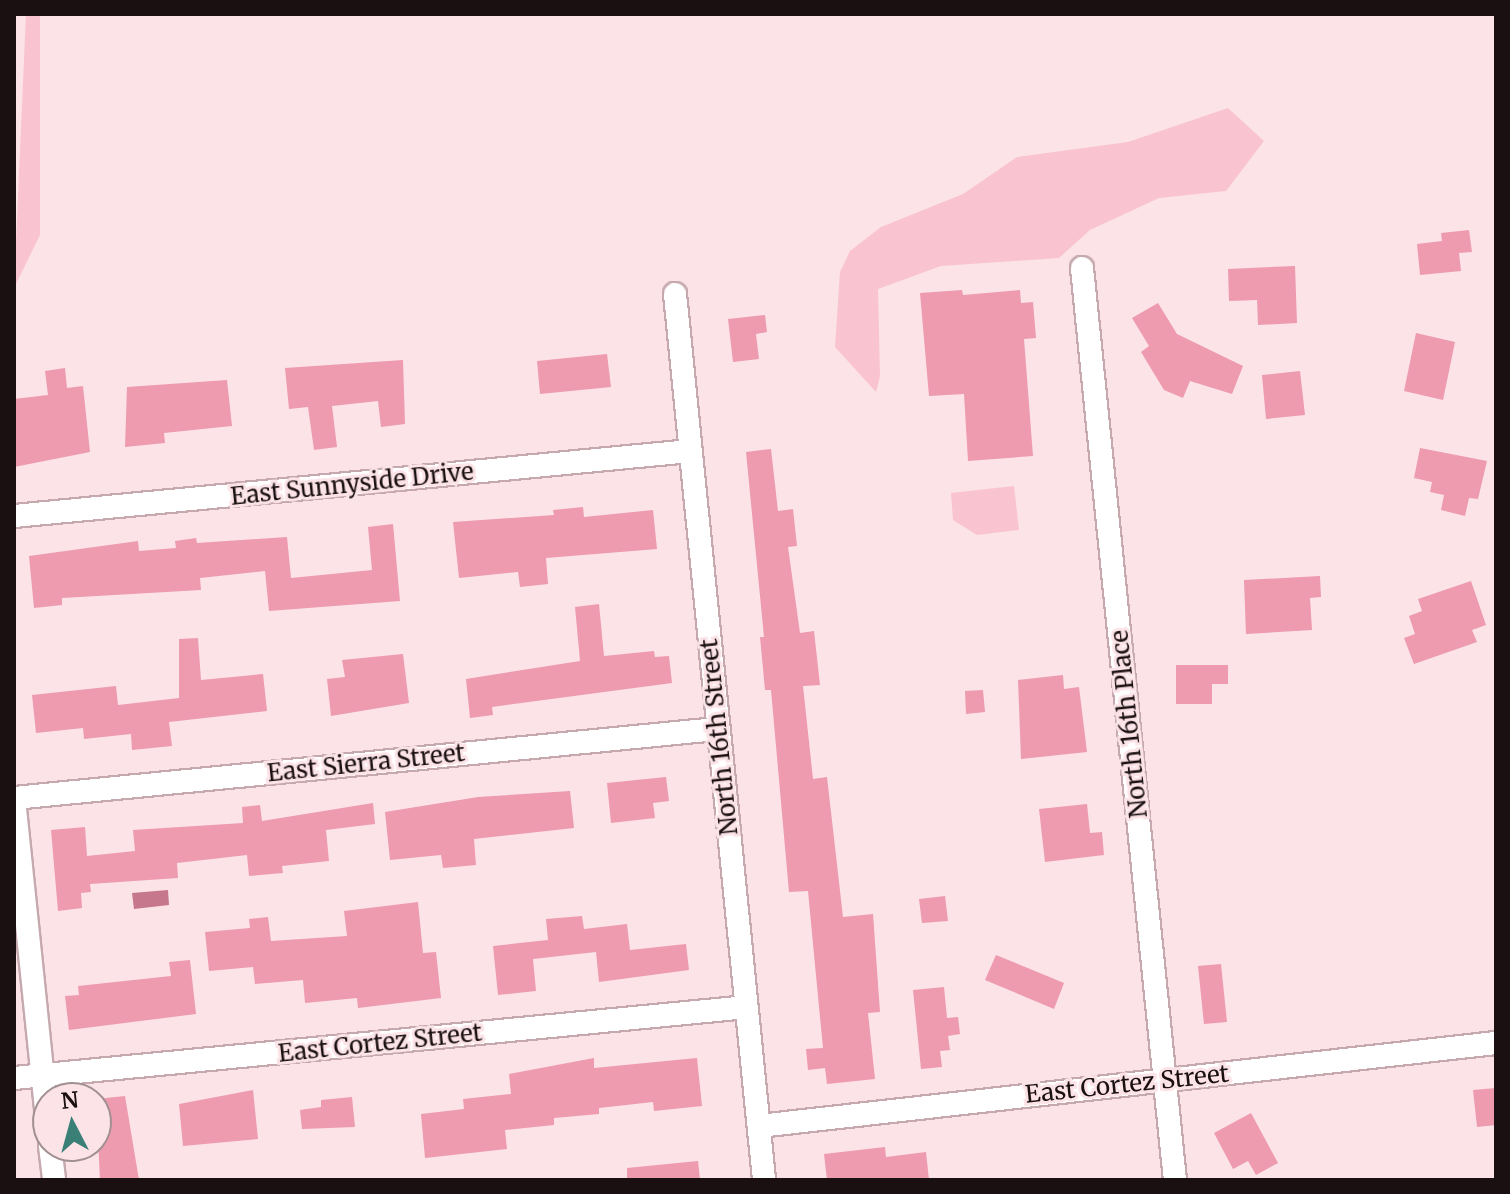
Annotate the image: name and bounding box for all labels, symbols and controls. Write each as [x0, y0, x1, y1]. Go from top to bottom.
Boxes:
street label: East Sunnyside Drive [229, 457, 475, 511]
street label: North 16th Place [1105, 629, 1153, 819]
street label: North 16th Street [694, 637, 744, 837]
street label: East Sierra Street [266, 738, 466, 788]
street label: East Cortez Street [277, 1018, 483, 1068]
street label: East Cortez Street [1024, 1059, 1230, 1109]
north arrow [32, 1082, 112, 1162]
text: N [60, 1085, 80, 1115]

